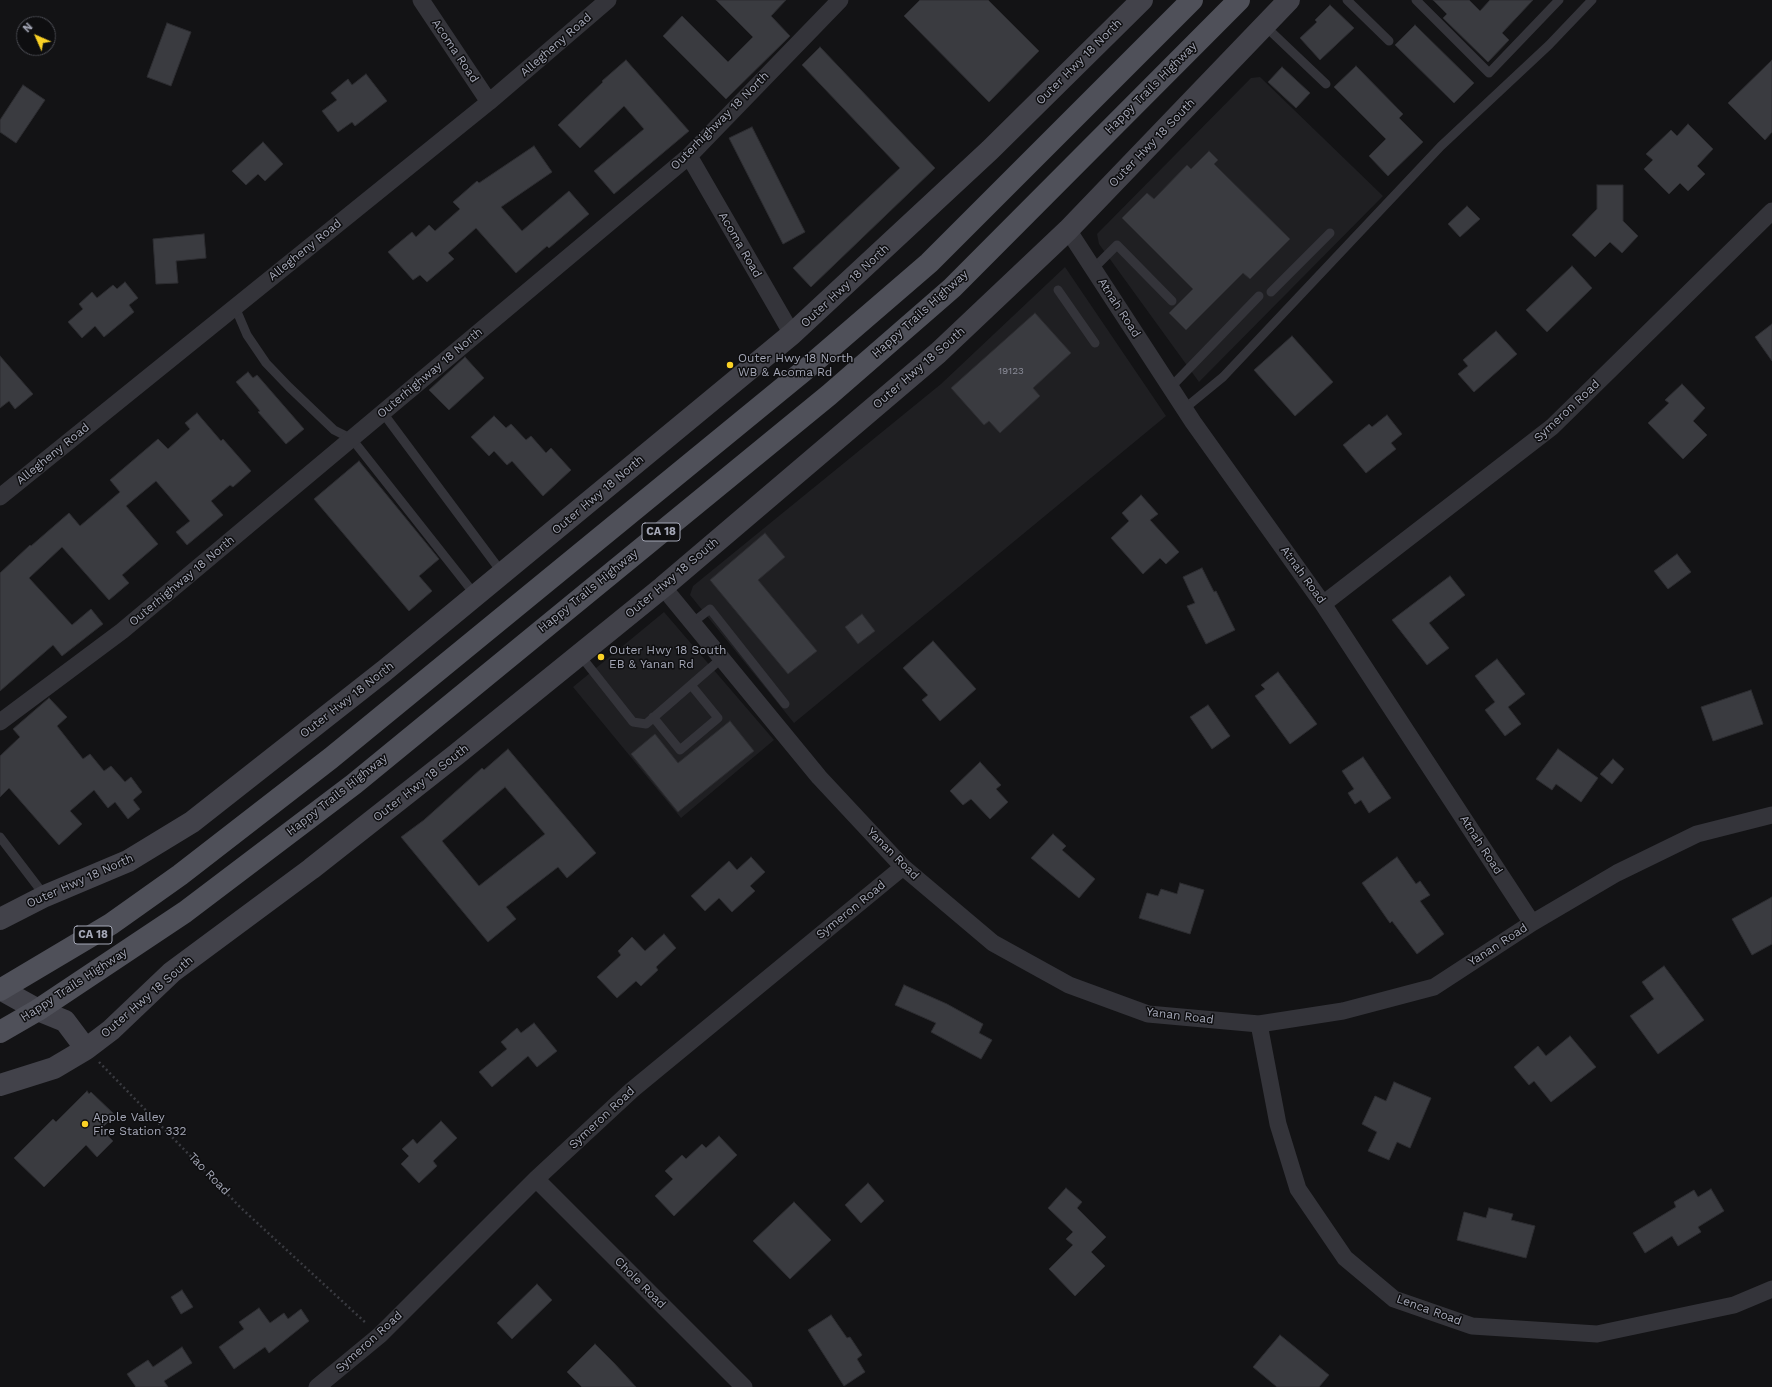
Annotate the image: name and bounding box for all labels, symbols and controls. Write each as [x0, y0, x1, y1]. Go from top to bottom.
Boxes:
street label: Allegheny Road [517, 10, 595, 80]
north arrow [16, 16, 56, 56]
street label: Outer Hwy 18 North [1033, 16, 1125, 108]
street label: Acoma Road [429, 17, 481, 85]
text: N [20, 20, 35, 35]
street label: Happy Trails Highway [1102, 39, 1200, 137]
street label: Outerhighway 18 North [668, 69, 772, 173]
street label: Outer Hwy 18 South [1106, 96, 1198, 190]
street label: Acoma Road [715, 210, 765, 280]
street label: Allegheny Road [266, 216, 344, 284]
street label: Outer Hwy 18 North [798, 241, 892, 331]
street label: Happy Trails Highway [869, 267, 971, 361]
street label: Atnah Road [1095, 276, 1143, 340]
street label: Outer Hwy 18 South [870, 324, 968, 412]
street label: Outerhighway 18 North [374, 325, 486, 421]
place label: Outer Hwy 18 North WB & Acoma Rd [738, 351, 854, 379]
marker: Outer Hwy 18 North WB & Acoma Rd [725, 360, 735, 370]
house number: 19123 [998, 365, 1024, 377]
street label: Symeron Road [1531, 377, 1603, 445]
street label: Allegheny Road [14, 420, 92, 488]
street label: Outer Hwy 18 North [549, 452, 647, 538]
road number: CA 18 [642, 523, 680, 541]
street label: Outerhighway 18 North [126, 533, 238, 629]
street label: Outer Hwy 18 South [622, 535, 722, 621]
street label: Atnah Road [1277, 543, 1329, 607]
street label: Happy Trails Highway [535, 546, 641, 636]
place label: Outer Hwy 18 South EB & Yanan Rd [609, 643, 726, 671]
marker: Outer Hwy 18 South EB & Yanan Rd [596, 652, 606, 662]
street label: Outer Hwy 18 North [297, 659, 397, 741]
street label: Outer Hwy 18 South [370, 741, 472, 825]
street label: Happy Trails Highway [284, 751, 390, 839]
street label: Atnah Road [1457, 813, 1505, 877]
street label: Yanan Road [864, 825, 922, 883]
street label: Outer Hwy 18 North [24, 851, 136, 911]
street label: Symeron Road [814, 878, 888, 942]
street label: Yanan Road [1466, 921, 1530, 969]
road number: CA 18 [74, 926, 112, 944]
street label: Happy Trails Highway [18, 945, 130, 1025]
street label: Outer Hwy 18 South [98, 953, 196, 1041]
street label: Yanan Road [1146, 1005, 1214, 1027]
street label: Symeron Road [566, 1084, 638, 1152]
place label: Apple Valley Fire Station 332 [93, 1110, 186, 1138]
marker: Apple Valley Fire Station 332 [80, 1119, 90, 1129]
street label: Tao Road [185, 1150, 233, 1198]
street label: Chole Road [611, 1254, 669, 1312]
street label: Lenca Road [1394, 1292, 1464, 1328]
street label: Symeron Road [333, 1308, 405, 1376]

